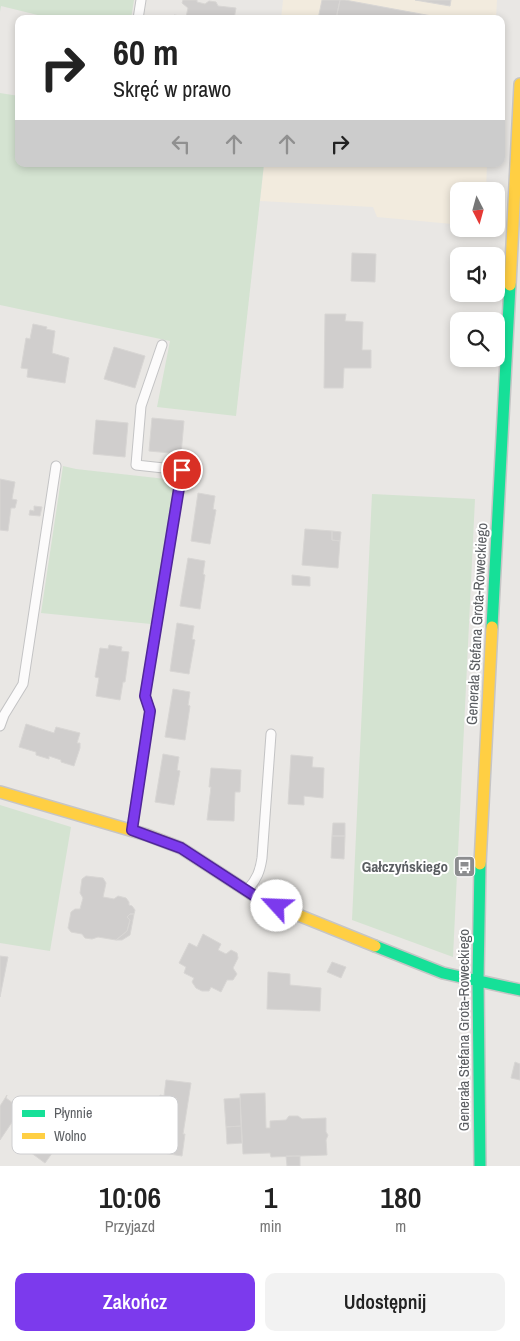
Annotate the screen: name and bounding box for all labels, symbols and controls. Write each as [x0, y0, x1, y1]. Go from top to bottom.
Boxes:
text: 60 m [113, 29, 178, 76]
icon: right [30, 35, 95, 100]
text: Skręć w prawo [113, 74, 231, 104]
icon: left [167, 130, 195, 158]
icon: ahead [220, 130, 248, 158]
icon: ahead [273, 130, 301, 158]
icon: right [326, 130, 354, 158]
north arrow [450, 182, 505, 238]
map controls [450, 182, 505, 367]
button: sound [450, 247, 505, 302]
button: search [450, 312, 505, 367]
pin [161, 449, 203, 491]
icon: arrive [168, 456, 196, 484]
street label: Generała Stefana Grota-Roweckiego [461, 522, 492, 726]
bus stop icon: Gałczyńskiego [452, 855, 476, 879]
place label: Gałczyńskiego [362, 856, 448, 877]
position arrow [250, 879, 302, 931]
street label: Generała Stefana Grota-Roweckiego [453, 929, 474, 1131]
legend [12, 1096, 178, 1154]
text: Płynnie [54, 1104, 92, 1122]
text: Wolno [54, 1127, 86, 1145]
text: 10:06 [99, 1177, 161, 1217]
text: 1 [264, 1177, 278, 1217]
text: 180 [380, 1177, 421, 1217]
text: Przyjazd [105, 1215, 155, 1237]
text: min [260, 1215, 282, 1237]
text: m [395, 1215, 406, 1237]
button: Zakończ [15, 1273, 255, 1331]
button: Udostępnij [265, 1273, 505, 1331]

